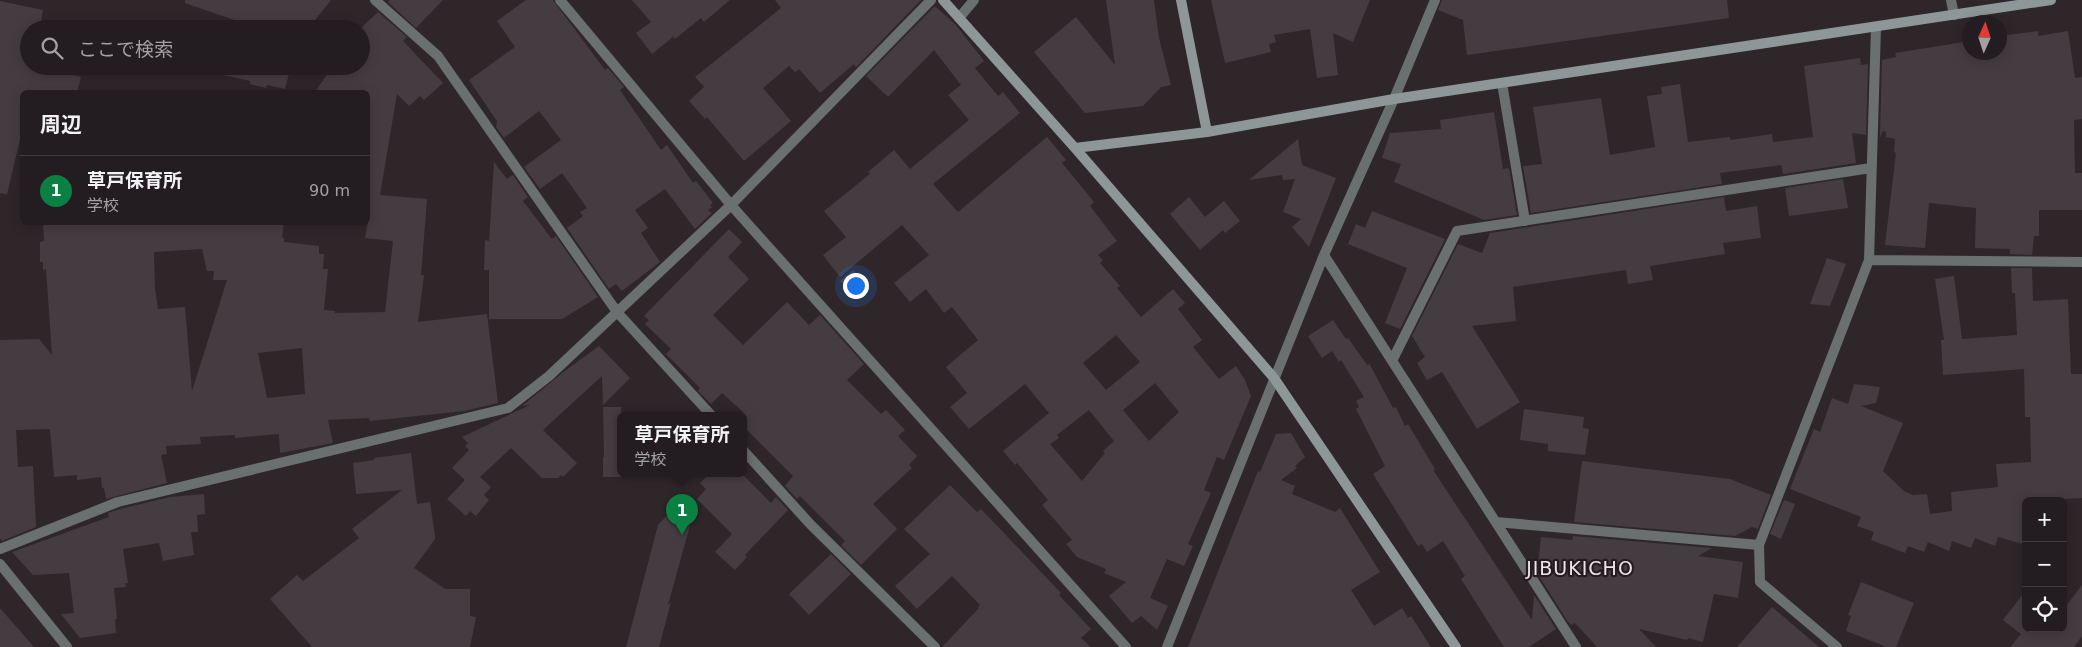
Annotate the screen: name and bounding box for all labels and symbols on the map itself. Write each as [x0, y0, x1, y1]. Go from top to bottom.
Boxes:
north arrow [1962, 15, 2007, 60]
your location [843, 273, 869, 299]
pin: 1 [666, 494, 698, 535]
district label: JIBUKICHO [1525, 557, 1634, 579]

